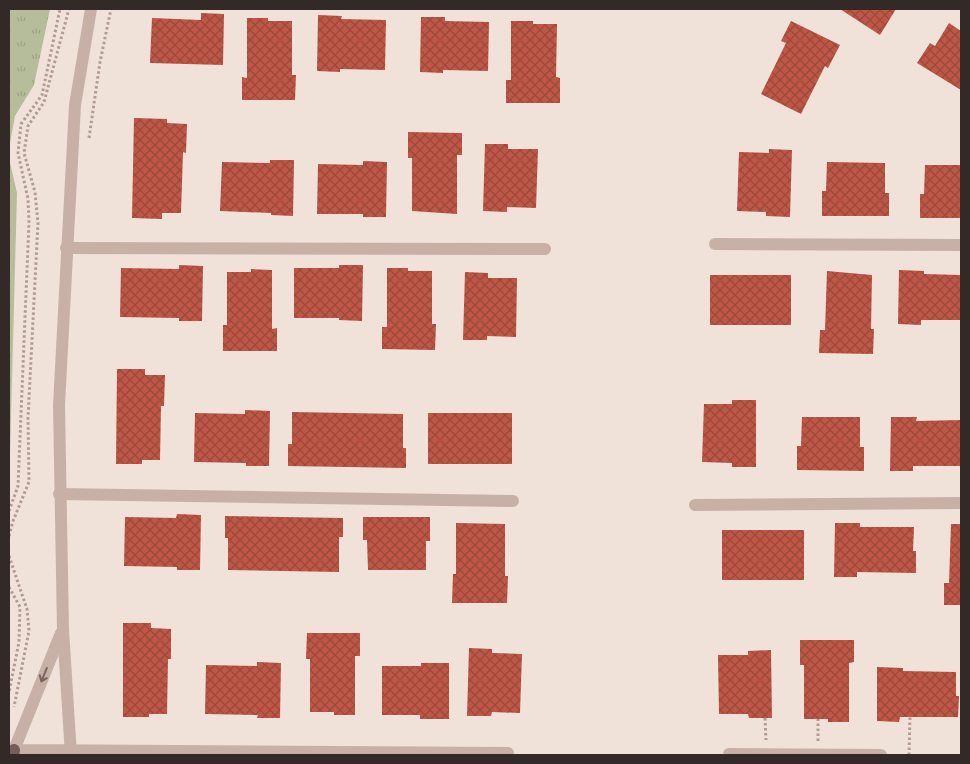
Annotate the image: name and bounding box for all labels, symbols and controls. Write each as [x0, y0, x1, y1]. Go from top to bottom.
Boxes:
one-way arrow [39, 667, 49, 682]

